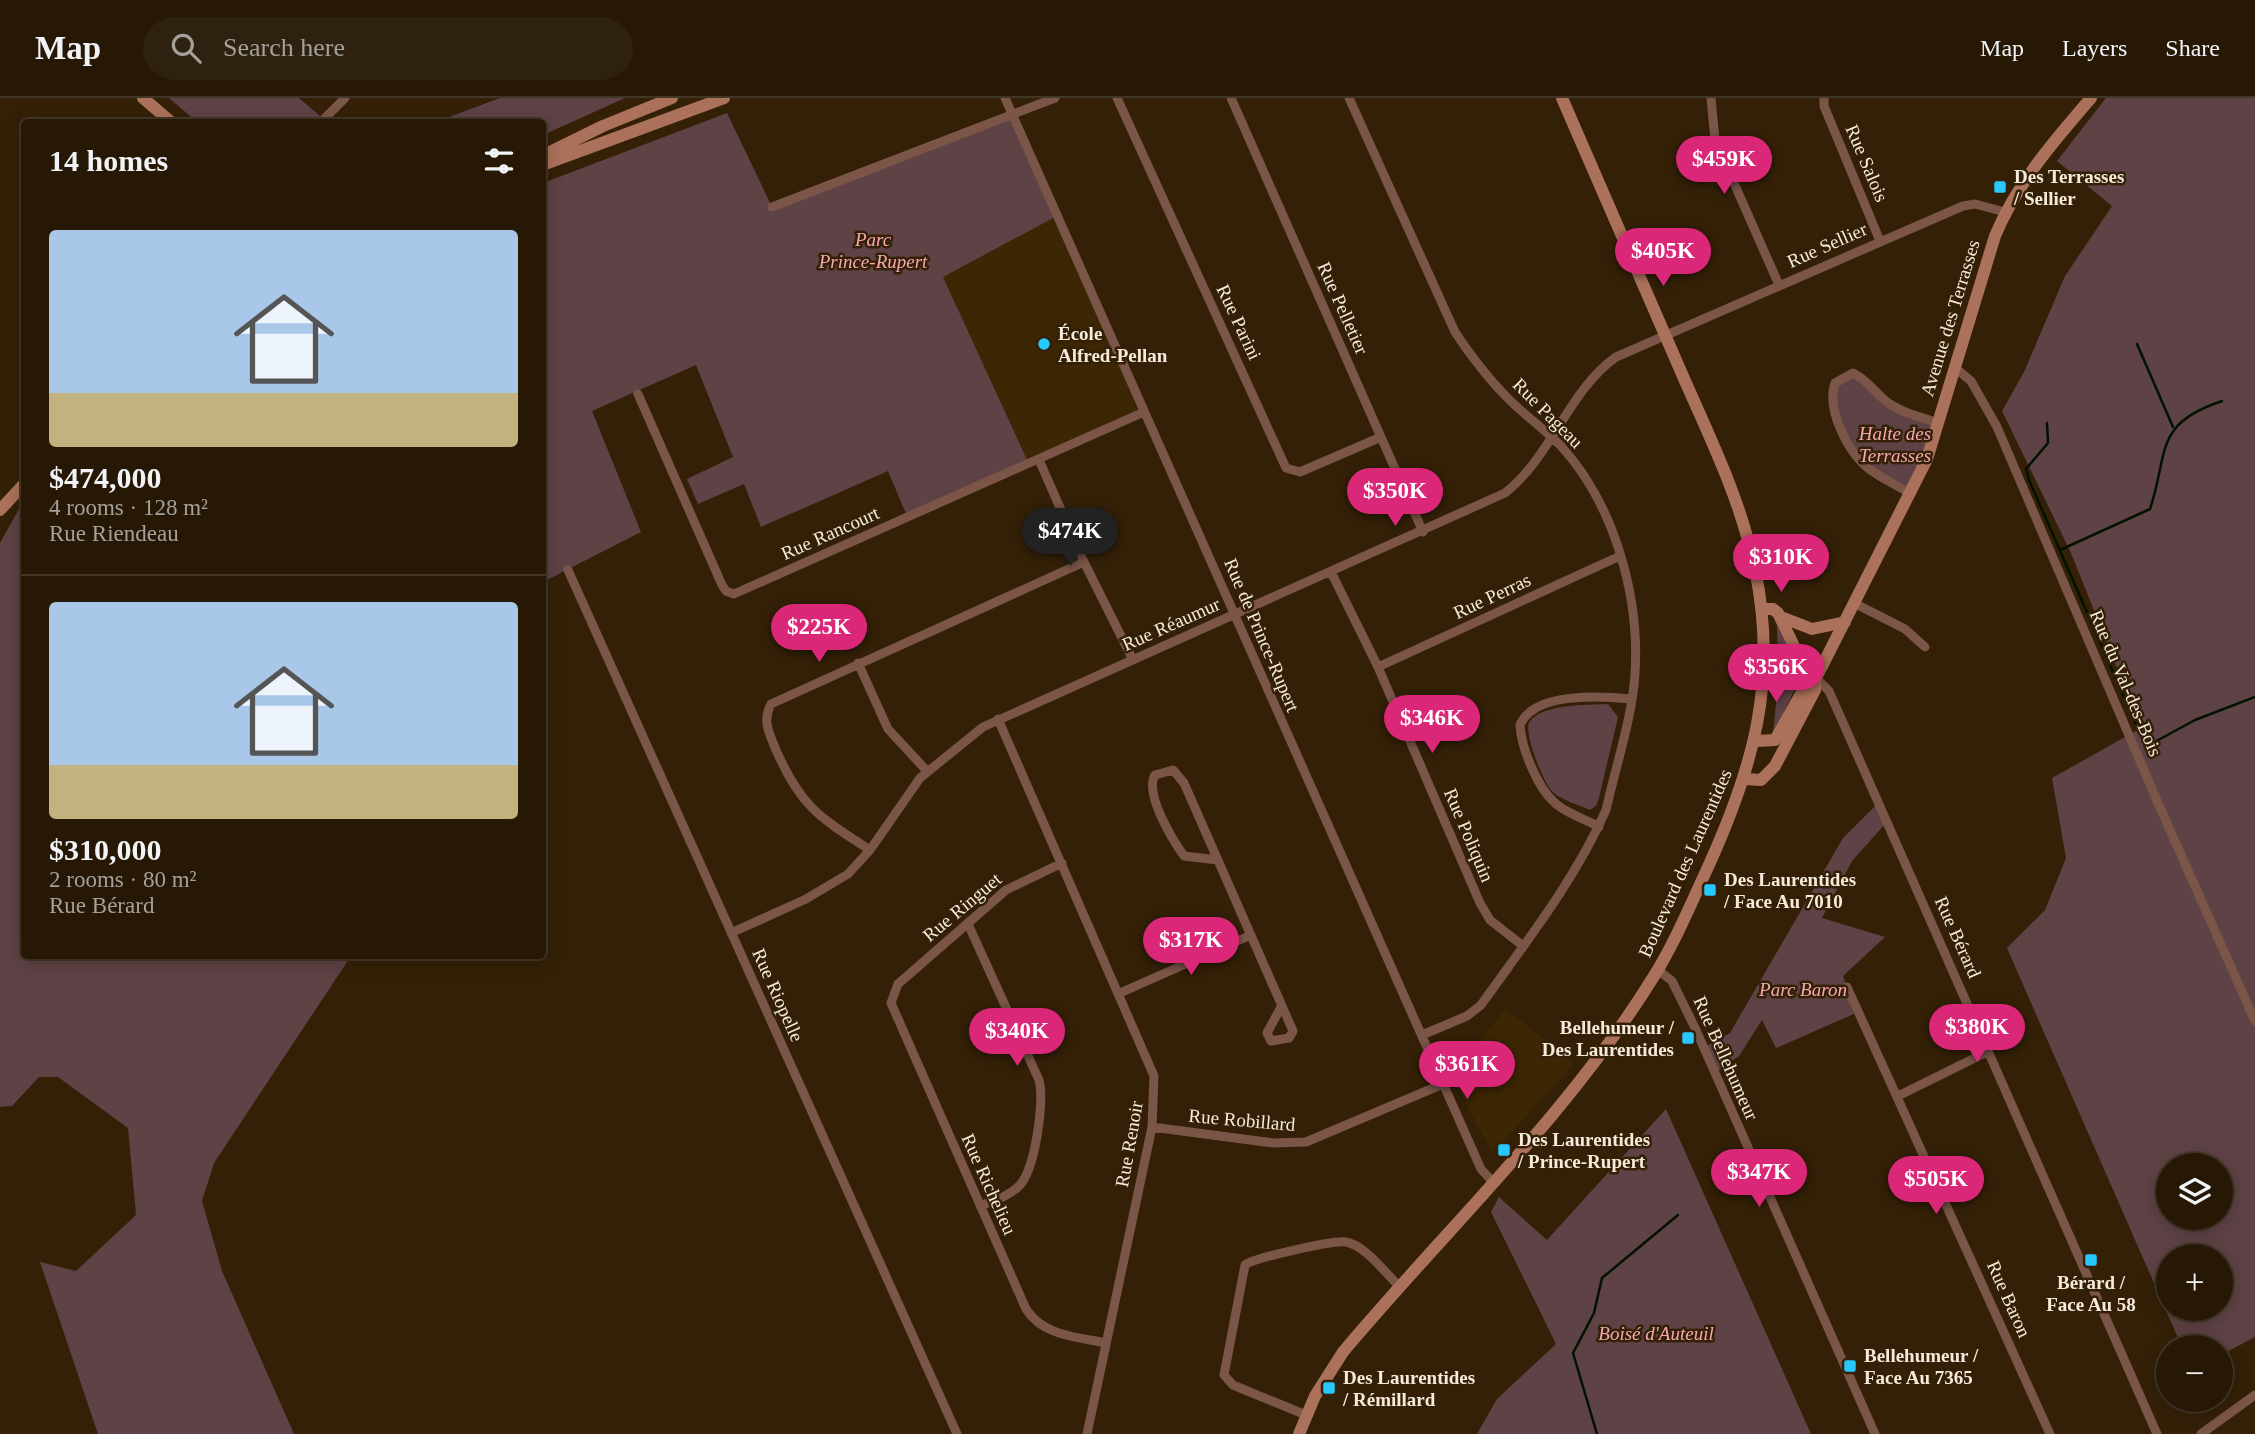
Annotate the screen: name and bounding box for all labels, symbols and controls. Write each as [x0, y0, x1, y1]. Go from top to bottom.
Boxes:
search box [143, 17, 633, 80]
icon: search [167, 29, 205, 67]
text: Map [35, 30, 101, 66]
text: Search here [223, 33, 345, 62]
text: Map [1980, 35, 2024, 61]
text: Layers [2062, 35, 2127, 61]
text: Share [2165, 35, 2220, 61]
street label: Rue Salois [1841, 121, 1893, 205]
pin: $459K [1675, 136, 1773, 196]
icon: filters [480, 142, 518, 180]
text: 14 homes [49, 144, 168, 177]
text: $459K [1692, 146, 1756, 171]
place label: Des Terrasses / Sellier [2013, 166, 2124, 209]
marker: Des Terrasses / Sellier [1992, 179, 2008, 195]
street label: Rue Sellier [1784, 218, 1871, 272]
pin: $405K [1614, 228, 1712, 288]
park label: Parc Prince-Rupert [818, 229, 928, 272]
street label: Avenue des Terrasses [1916, 237, 1984, 399]
text: $405K [1631, 238, 1695, 263]
street label: Rue Pelletier [1313, 259, 1373, 358]
icon: home [221, 276, 347, 402]
street label: Rue Parini [1212, 281, 1266, 363]
place label: École Alfred-Pellan [1058, 323, 1168, 366]
marker: École Alfred-Pellan [1036, 336, 1052, 352]
street label: Rue Pageau [1509, 374, 1588, 453]
park label: Halte des Terrasses [1858, 423, 1931, 466]
text: $474,000 [49, 461, 162, 494]
pin: $350K [1346, 468, 1444, 528]
text: $350K [1363, 478, 1427, 503]
text: 4 rooms · 128 m² [49, 495, 208, 520]
street label: Rue Rancourt [778, 502, 883, 564]
pin: $474K [1021, 508, 1119, 568]
text: $474K [1038, 518, 1102, 543]
text: Rue Riendeau [49, 521, 179, 546]
pin: $310K [1732, 534, 1830, 594]
text: $310K [1749, 544, 1813, 569]
street label: Rue de Prince-Rupert [1220, 555, 1304, 716]
street label: Rue Perras [1450, 569, 1534, 623]
street label: Rue Réaumur [1119, 593, 1224, 655]
pin: $225K [770, 604, 868, 664]
street label: Rue du Val-des-Bois [2086, 607, 2166, 759]
text: $225K [787, 614, 851, 639]
pin: $356K [1727, 644, 1825, 704]
icon: home [221, 648, 347, 774]
text: $356K [1744, 654, 1808, 679]
pin: $346K [1383, 696, 1481, 755]
text: $346K [1400, 705, 1464, 730]
street label: Boulevard des Laurentides [1634, 766, 1736, 960]
street label: Rue Poliquin [1440, 785, 1498, 885]
text: $310,000 [49, 833, 162, 866]
text: 2 rooms · 80 m² [49, 867, 196, 892]
street label: Rue Ringuet [919, 868, 1006, 946]
place label: Des Laurentides / Face Au 7010 [1723, 869, 1856, 912]
marker: Des Laurentides / Face Au 7010 [1702, 882, 1718, 898]
text: Rue Bérard [49, 893, 154, 918]
street label: Rue Bérard [1931, 893, 1985, 981]
pin: $317K [1142, 918, 1240, 977]
text: $317K [1159, 927, 1223, 952]
street label: Rue Riopelle [748, 945, 808, 1045]
park label: Parc Baron [1758, 979, 1847, 1000]
street label: Rue Bellehumeur [1689, 993, 1763, 1124]
pin: $380K [1928, 1004, 2026, 1064]
pin: $340K [968, 1009, 1066, 1068]
text: $380K [1945, 1014, 2009, 1039]
place label: Bellehumeur / Des Laurentides [1542, 1017, 1675, 1060]
text: $340K [985, 1018, 1049, 1043]
marker: Bellehumeur / Des Laurentides [1680, 1030, 1696, 1046]
pin: $361K [1418, 1042, 1516, 1101]
text: $361K [1435, 1051, 1499, 1076]
street label: Rue Renoir [1111, 1099, 1147, 1189]
street label: Rue Robillard [1188, 1105, 1297, 1135]
place label: Des Laurentides / Prince-Rupert [1517, 1129, 1650, 1172]
street label: Rue Richelieu [957, 1130, 1021, 1238]
marker: Des Laurentides / Prince-Rupert [1496, 1142, 1512, 1158]
pin: $347K [1710, 1150, 1808, 1209]
map controls [2156, 1153, 2233, 1412]
button: layers [2156, 1153, 2233, 1230]
pin: $505K [1887, 1156, 1985, 1216]
text: $347K [1727, 1159, 1791, 1184]
text: $505K [1904, 1166, 1968, 1191]
button: + [2156, 1244, 2233, 1321]
marker: Bérard / Face Au 58 [2083, 1252, 2099, 1268]
street label: Rue Baron [1983, 1257, 2035, 1341]
place label: Bérard / Face Au 58 [2046, 1272, 2136, 1315]
park label: Boisé d'Auteuil [1598, 1323, 1714, 1344]
button: − [2156, 1335, 2233, 1412]
place label: Bellehumeur / Face Au 7365 [1864, 1345, 1979, 1388]
marker: Bellehumeur / Face Au 7365 [1842, 1358, 1858, 1374]
place label: Des Laurentides / Rémillard [1342, 1367, 1475, 1410]
marker: Des Laurentides / Rémillard [1321, 1380, 1337, 1396]

